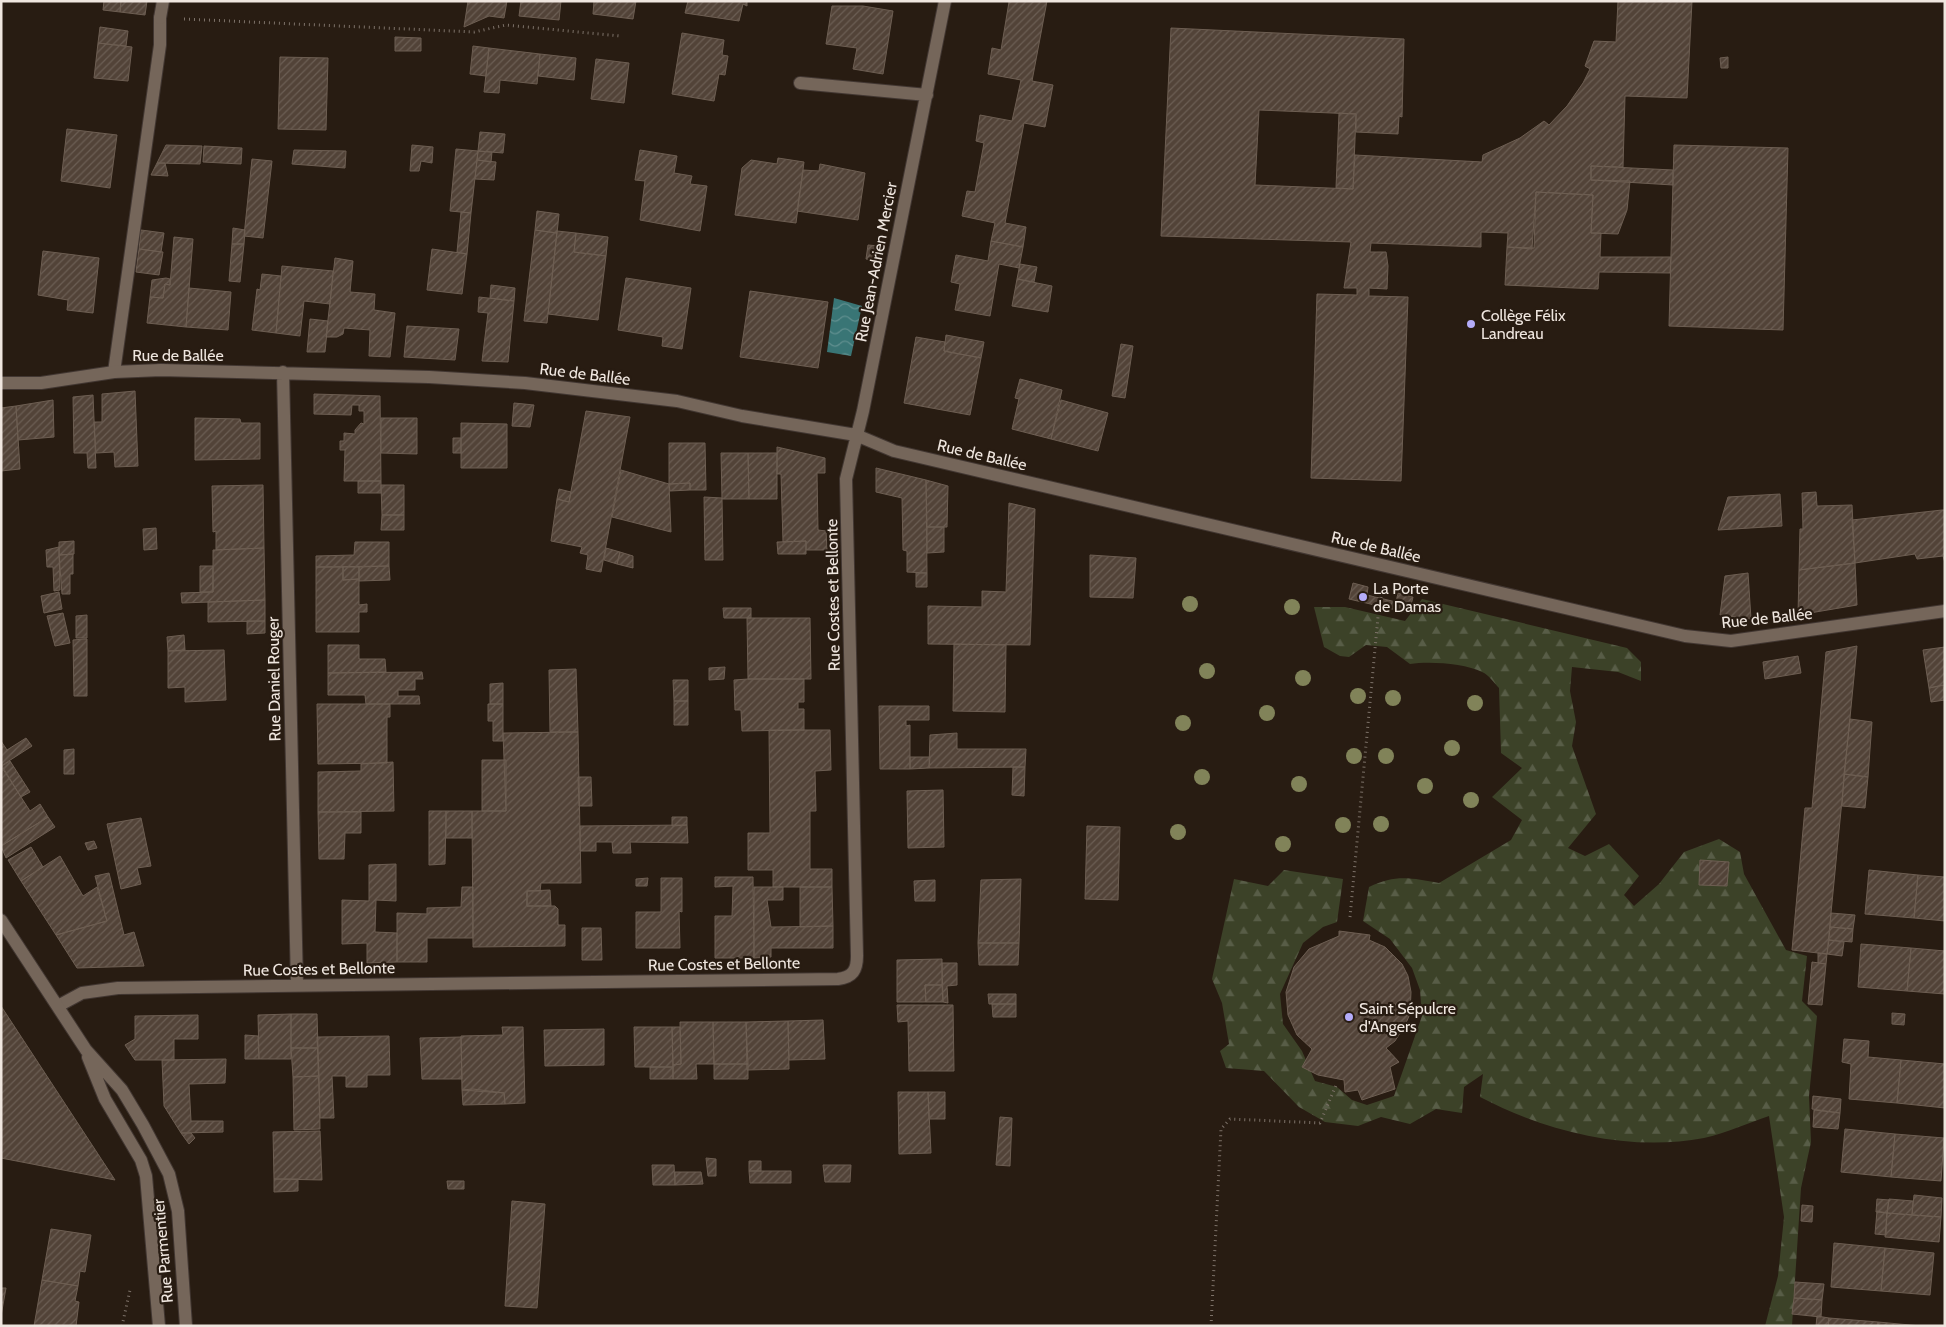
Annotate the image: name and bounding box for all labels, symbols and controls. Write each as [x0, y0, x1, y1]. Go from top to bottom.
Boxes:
street label: Rue Jean-Adrien Mercier [851, 179, 901, 344]
place label: Collège Félix Landreau [1481, 306, 1566, 343]
marker: Collège Félix Landreau [1465, 318, 1477, 330]
street label: Rue de Ballée [132, 346, 224, 365]
street label: Rue de Ballée [538, 359, 632, 389]
street label: Rue de Ballée [935, 435, 1029, 475]
street label: Rue Costes et Bellonte [822, 519, 844, 671]
street label: Rue de Ballée [1329, 527, 1423, 567]
place label: La Porte de Damas [1373, 579, 1442, 616]
marker: La Porte de Damas [1357, 591, 1369, 603]
street label: Rue de Ballée [1721, 604, 1813, 632]
street label: Rue Daniel Rouger [263, 616, 285, 741]
street label: Rue Costes et Bellonte [648, 953, 800, 975]
street label: Rue Costes et Bellonte [243, 958, 395, 980]
place label: Saint Sépulcre d'Angers [1359, 999, 1456, 1036]
marker: Saint Sépulcre d'Angers [1343, 1011, 1355, 1023]
street label: Rue Parmentier [149, 1197, 177, 1304]

